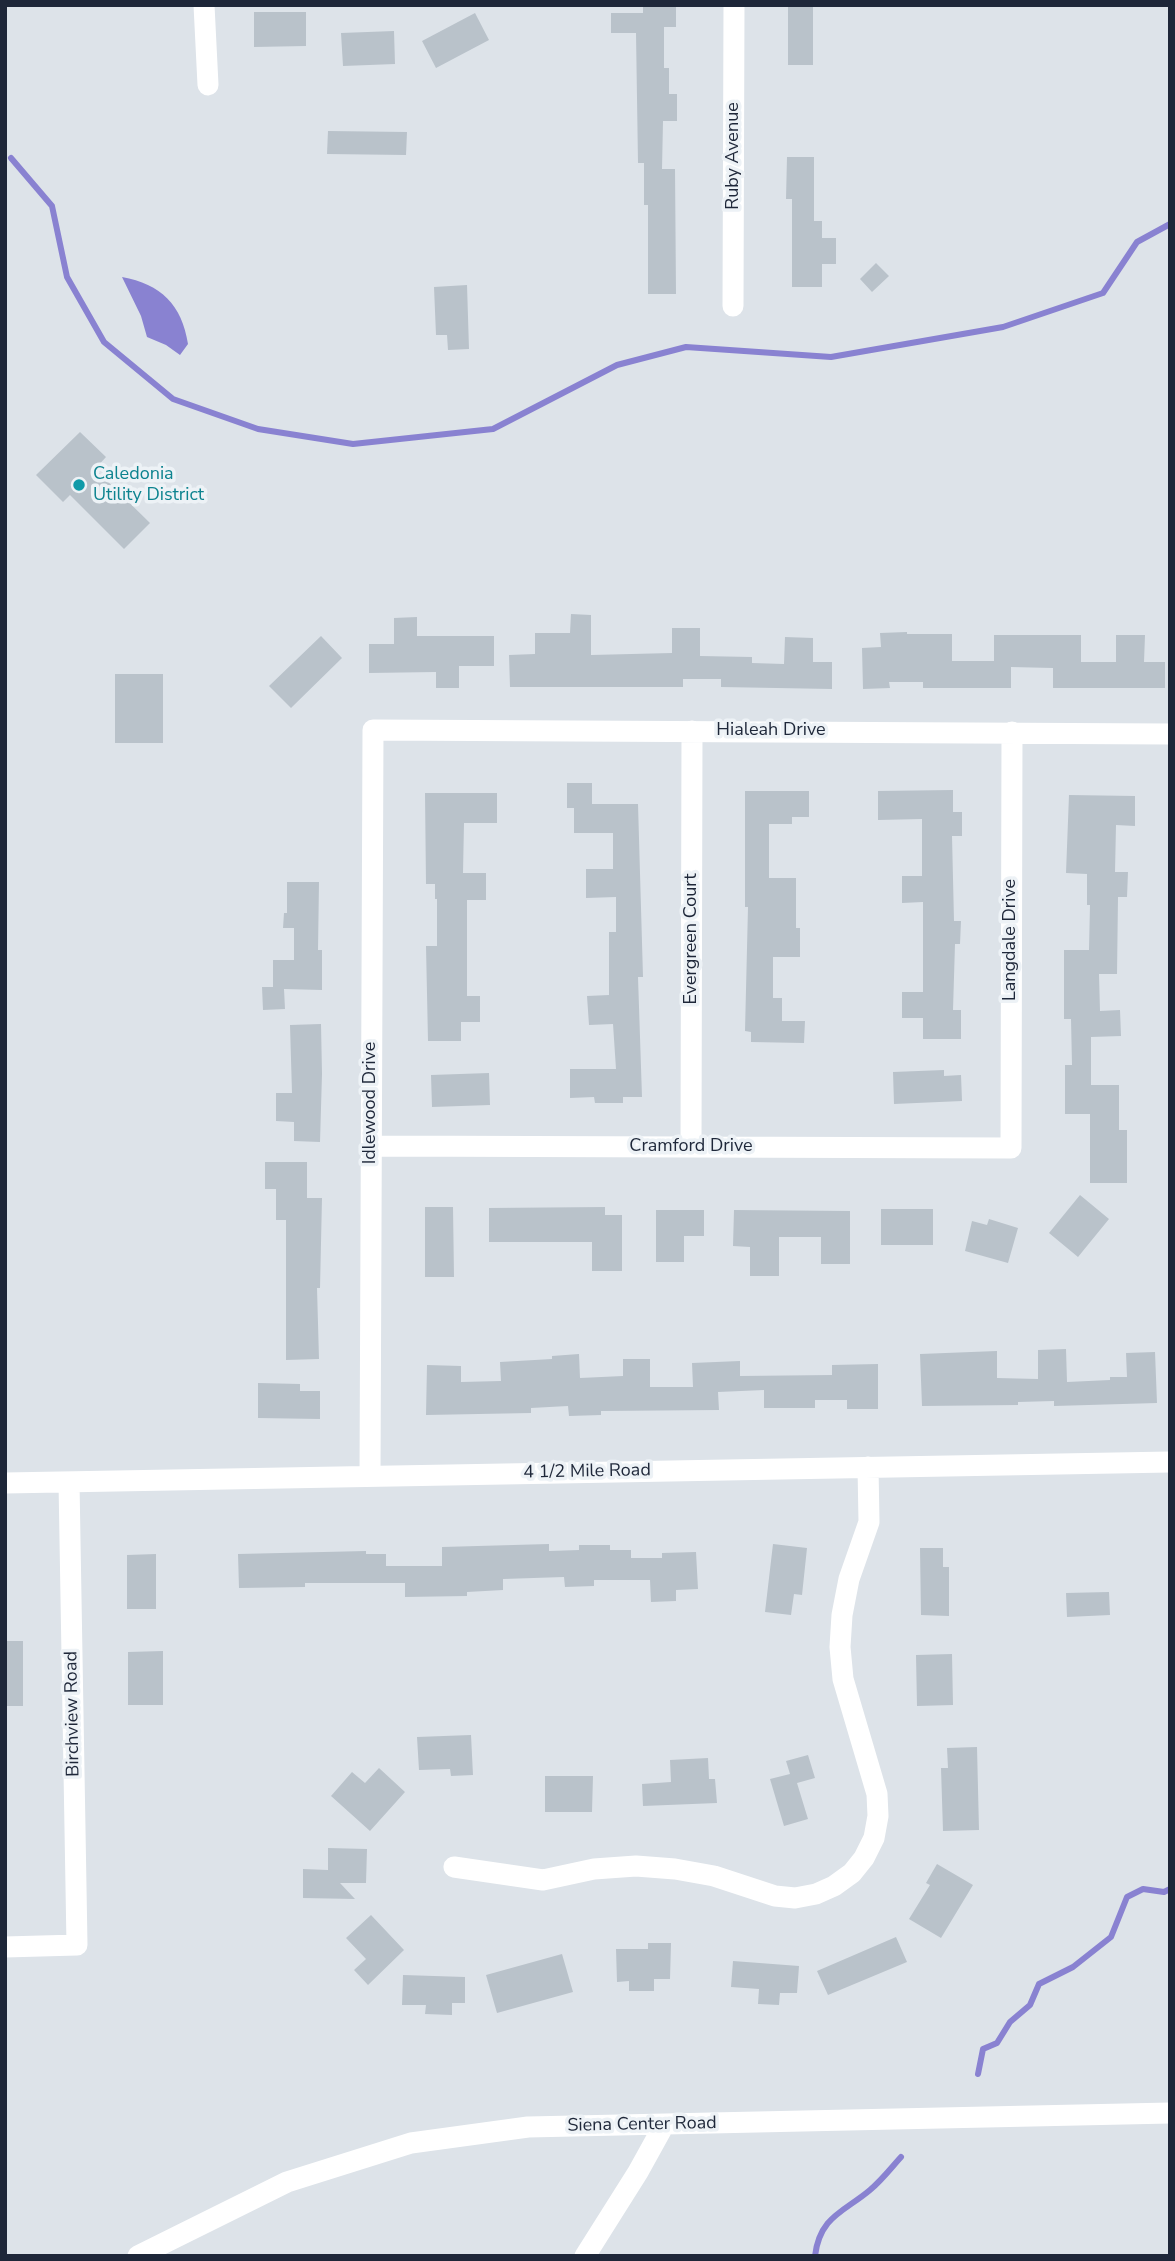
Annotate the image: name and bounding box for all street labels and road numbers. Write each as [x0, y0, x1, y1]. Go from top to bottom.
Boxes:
street label: Ruby Avenue [723, 102, 745, 210]
street label: Hialeah Drive [716, 720, 826, 742]
street label: Evergreen Court [681, 873, 703, 1005]
street label: Langdale Drive [1000, 879, 1022, 1001]
street label: Idlewood Drive [360, 1042, 382, 1164]
street label: Cramford Drive [629, 1136, 753, 1158]
street label: 4 1/2 Mile Road [523, 1460, 651, 1484]
street label: Birchview Road [61, 1651, 85, 1777]
street label: Siena Center Road [567, 2113, 717, 2137]

